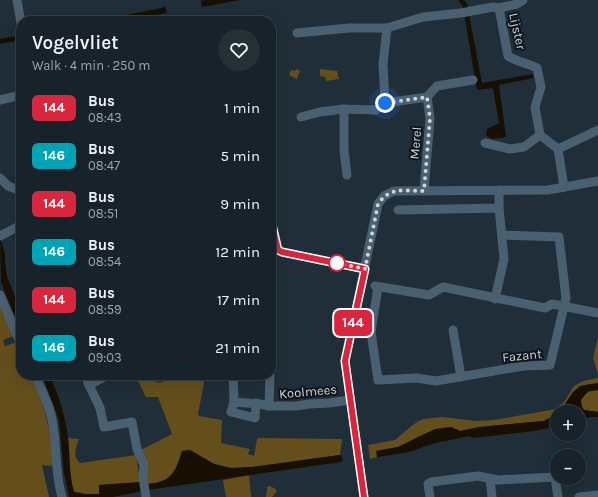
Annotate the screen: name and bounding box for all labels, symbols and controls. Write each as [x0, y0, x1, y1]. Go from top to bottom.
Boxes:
street label: Lijster [506, 11, 529, 51]
button: heart [218, 29, 260, 71]
text: Vogelvliet [32, 32, 119, 54]
text: Walk · 4 min · 250 m [32, 58, 150, 73]
text: Bus [88, 92, 115, 110]
your location [375, 93, 395, 113]
text: 144 [43, 99, 65, 116]
text: 1 min [224, 99, 260, 117]
text: 08:43 [88, 110, 122, 125]
street label: Merel [407, 126, 424, 160]
text: Bus [88, 140, 115, 158]
text: 146 [43, 147, 65, 164]
text: 5 min [220, 147, 260, 165]
text: 08:47 [88, 158, 120, 173]
text: Bus [88, 188, 115, 206]
text: 144 [43, 195, 65, 212]
text: 9 min [220, 195, 260, 213]
text: 08:51 [88, 206, 118, 221]
text: Bus [88, 236, 115, 254]
text: 146 [43, 243, 65, 260]
text: 12 min [215, 243, 260, 261]
text: 08:54 [88, 254, 121, 269]
unlabelled marker [328, 254, 346, 272]
text: Bus [88, 284, 115, 302]
text: 144 [43, 291, 65, 308]
text: 17 min [217, 291, 260, 309]
text: 08:59 [88, 302, 122, 317]
line badge: 144 [330, 310, 376, 336]
text: 144 [342, 314, 364, 331]
text: Bus [88, 332, 115, 350]
text: 146 [43, 339, 65, 356]
text: 21 min [215, 339, 260, 357]
street label: Fazant [502, 346, 543, 365]
text: 09:03 [88, 350, 122, 365]
street label: Koolmees [278, 381, 338, 402]
map controls [550, 405, 586, 485]
button: + [550, 405, 586, 441]
button: − [550, 449, 586, 485]

